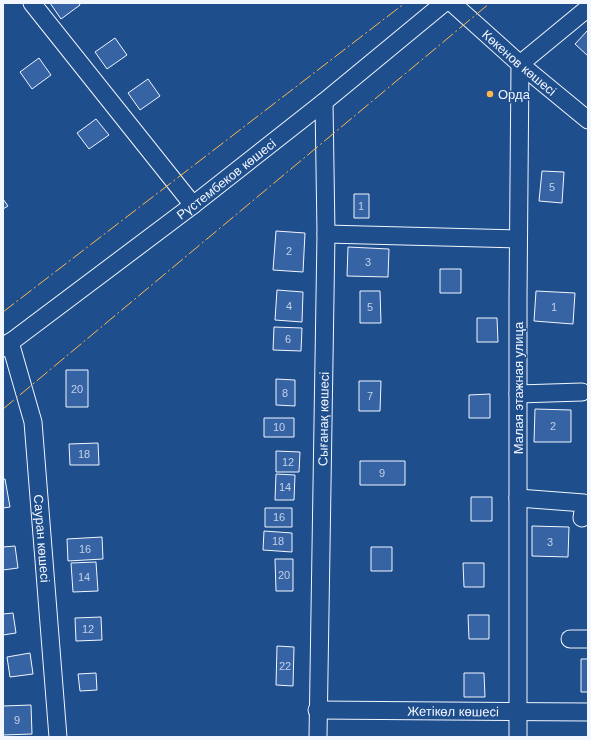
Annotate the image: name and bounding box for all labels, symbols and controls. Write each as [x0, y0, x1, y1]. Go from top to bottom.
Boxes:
street label: Көкенов көшесі [479, 27, 559, 99]
place label: Орда [498, 87, 531, 102]
marker: Орда [485, 89, 495, 99]
street label: Рүстембеков көшесі [174, 136, 279, 223]
house number: 5 [549, 181, 555, 193]
house number: 1 [358, 200, 364, 212]
house number: 2 [286, 245, 292, 257]
house number: 3 [365, 256, 371, 268]
house number: 4 [286, 300, 292, 312]
house number: 5 [367, 301, 373, 313]
house number: 1 [551, 301, 557, 313]
street label: Малая этажная улица [511, 321, 526, 454]
house number: 6 [285, 333, 291, 345]
street label: Сығанақ көшесі [315, 372, 332, 466]
house number: 20 [71, 383, 83, 395]
house number: 8 [282, 387, 288, 399]
house number: 7 [367, 390, 373, 402]
house number: 2 [550, 420, 556, 432]
house number: 10 [273, 421, 285, 433]
house number: 18 [78, 448, 90, 460]
house number: 12 [282, 456, 294, 468]
house number: 9 [379, 467, 385, 479]
house number: 14 [279, 481, 291, 493]
street label: Сауран көшесі [31, 494, 53, 583]
house number: 16 [273, 511, 285, 523]
house number: 18 [272, 535, 284, 547]
house number: 3 [547, 536, 553, 548]
house number: 16 [79, 543, 91, 555]
house number: 20 [278, 569, 290, 581]
house number: 14 [78, 571, 90, 583]
house number: 12 [82, 623, 94, 635]
house number: 22 [279, 660, 291, 672]
street label: Жетікөл көшесі [407, 704, 499, 719]
house number: 9 [14, 714, 20, 726]

